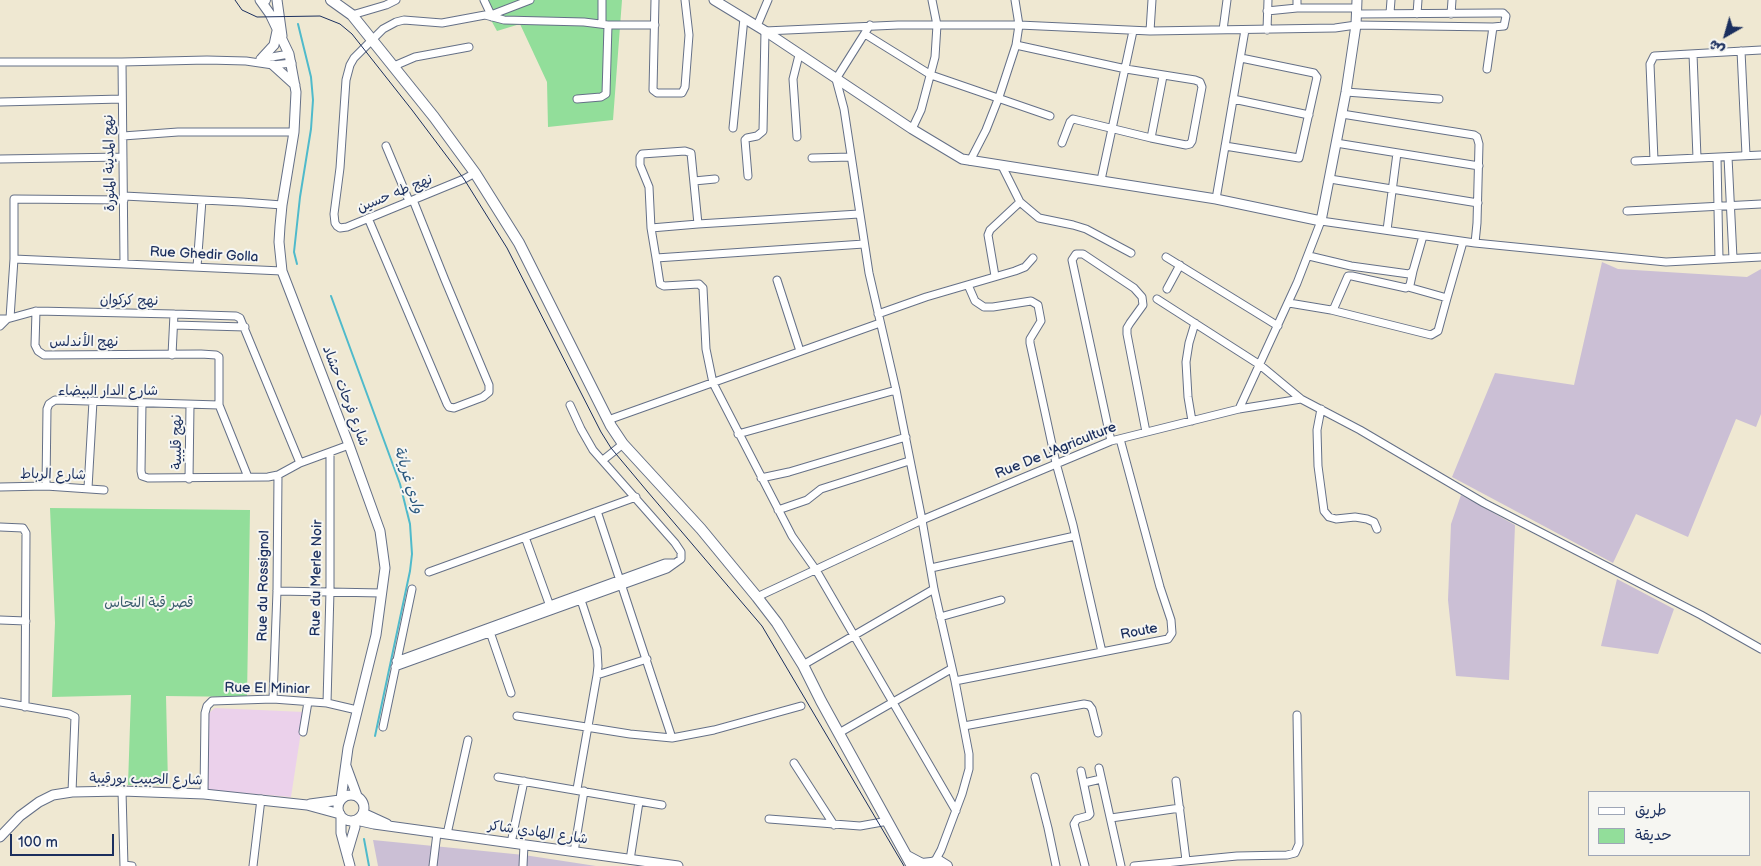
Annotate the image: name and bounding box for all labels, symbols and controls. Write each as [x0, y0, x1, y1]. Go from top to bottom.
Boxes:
north arrow [1701, 10, 1751, 60]
text: ش [1705, 36, 1728, 59]
street label: نهج المدينة المنورة [101, 114, 119, 212]
street label: نهج طه حسين [355, 171, 435, 217]
street label: Rue Ghedir Golla [149, 244, 259, 266]
street label: نهج كركوان [100, 292, 158, 310]
street label: نهج الأندلس [50, 334, 118, 350]
street label: شارع فرحات حشاد [318, 343, 372, 449]
street label: شارع الدار البيضاء [58, 383, 158, 399]
street label: نهج قليبية [169, 415, 185, 469]
street label: Rue De L'Agriculture [993, 419, 1119, 483]
water label: وادي غريانة [389, 444, 427, 516]
street label: شارع الرباط [20, 466, 86, 484]
street label: Rue du Merle Noir [308, 519, 326, 637]
street label: Rue du Rossignol [255, 530, 273, 642]
park label: قصر قبة النحاس [104, 595, 194, 611]
street label: Route [1119, 620, 1159, 644]
street label: Rue El Miniar [224, 680, 310, 698]
street label: شارع الحبيب بورقيبة [89, 771, 203, 789]
legend [1588, 791, 1751, 856]
text: طريق [1635, 801, 1667, 820]
street label: شارع الهادي شاكر [487, 818, 589, 848]
scale bar [12, 824, 116, 856]
text: حديقة [1635, 826, 1672, 845]
text: 100 m [18, 833, 58, 852]

